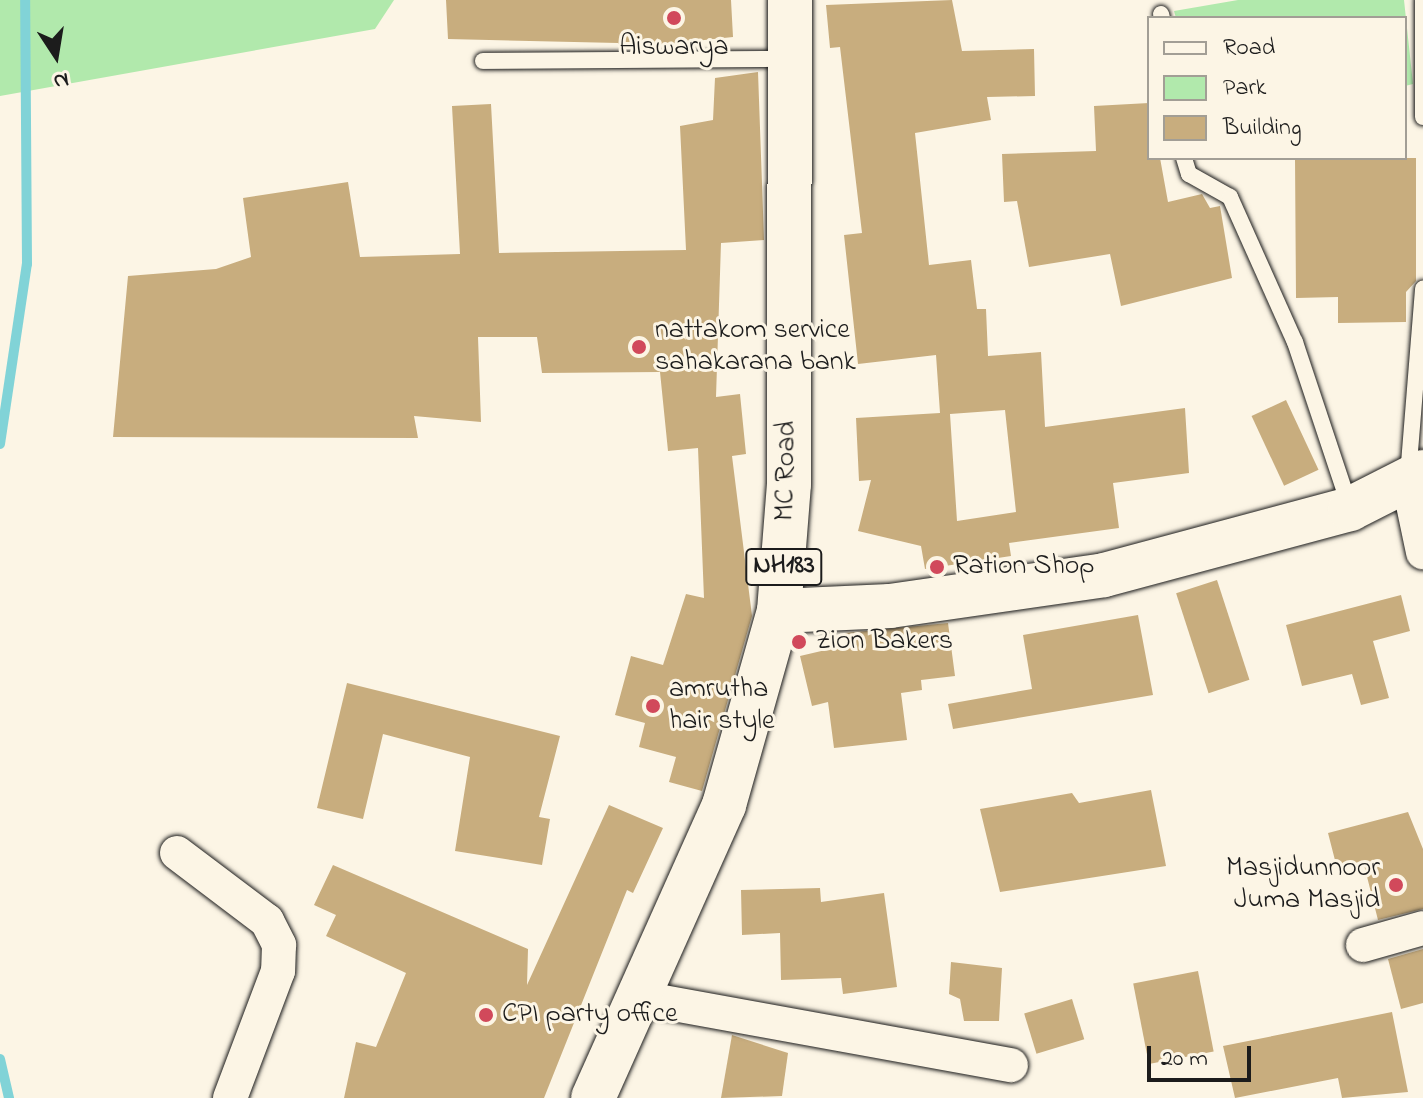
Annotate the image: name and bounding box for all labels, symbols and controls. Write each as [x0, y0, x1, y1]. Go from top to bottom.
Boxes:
marker: Aiswarya [665, 9, 683, 27]
north arrow [16, 16, 96, 96]
legend [1147, 16, 1407, 160]
place label: Aiswarya [619, 31, 729, 65]
text: Road [1223, 31, 1275, 66]
text: N [50, 62, 72, 97]
text: Park [1223, 71, 1266, 106]
text: Building [1223, 111, 1302, 146]
place label: nattakom service sahakarana bank [655, 314, 856, 380]
marker: nattakom service sahakarana bank [630, 338, 648, 356]
street label: MC Road [769, 421, 805, 521]
road number: NH183 [744, 545, 824, 589]
place label: Ration Shop [953, 550, 1094, 584]
marker: Ration Shop [928, 558, 946, 576]
place label: Zion Bakers [815, 625, 953, 659]
marker: Zion Bakers [790, 633, 808, 651]
place label: amrutha hair style [669, 673, 775, 739]
marker: amrutha hair style [644, 697, 662, 715]
place label: Masjidunnoor Juma Masjid [1226, 852, 1380, 918]
marker: Masjidunnoor Juma Masjid [1387, 876, 1405, 894]
place label: CPI party office [502, 998, 678, 1032]
marker: CPI party office [477, 1006, 495, 1024]
scale bar [1151, 1030, 1255, 1080]
text: 20 m [1161, 1042, 1208, 1077]

